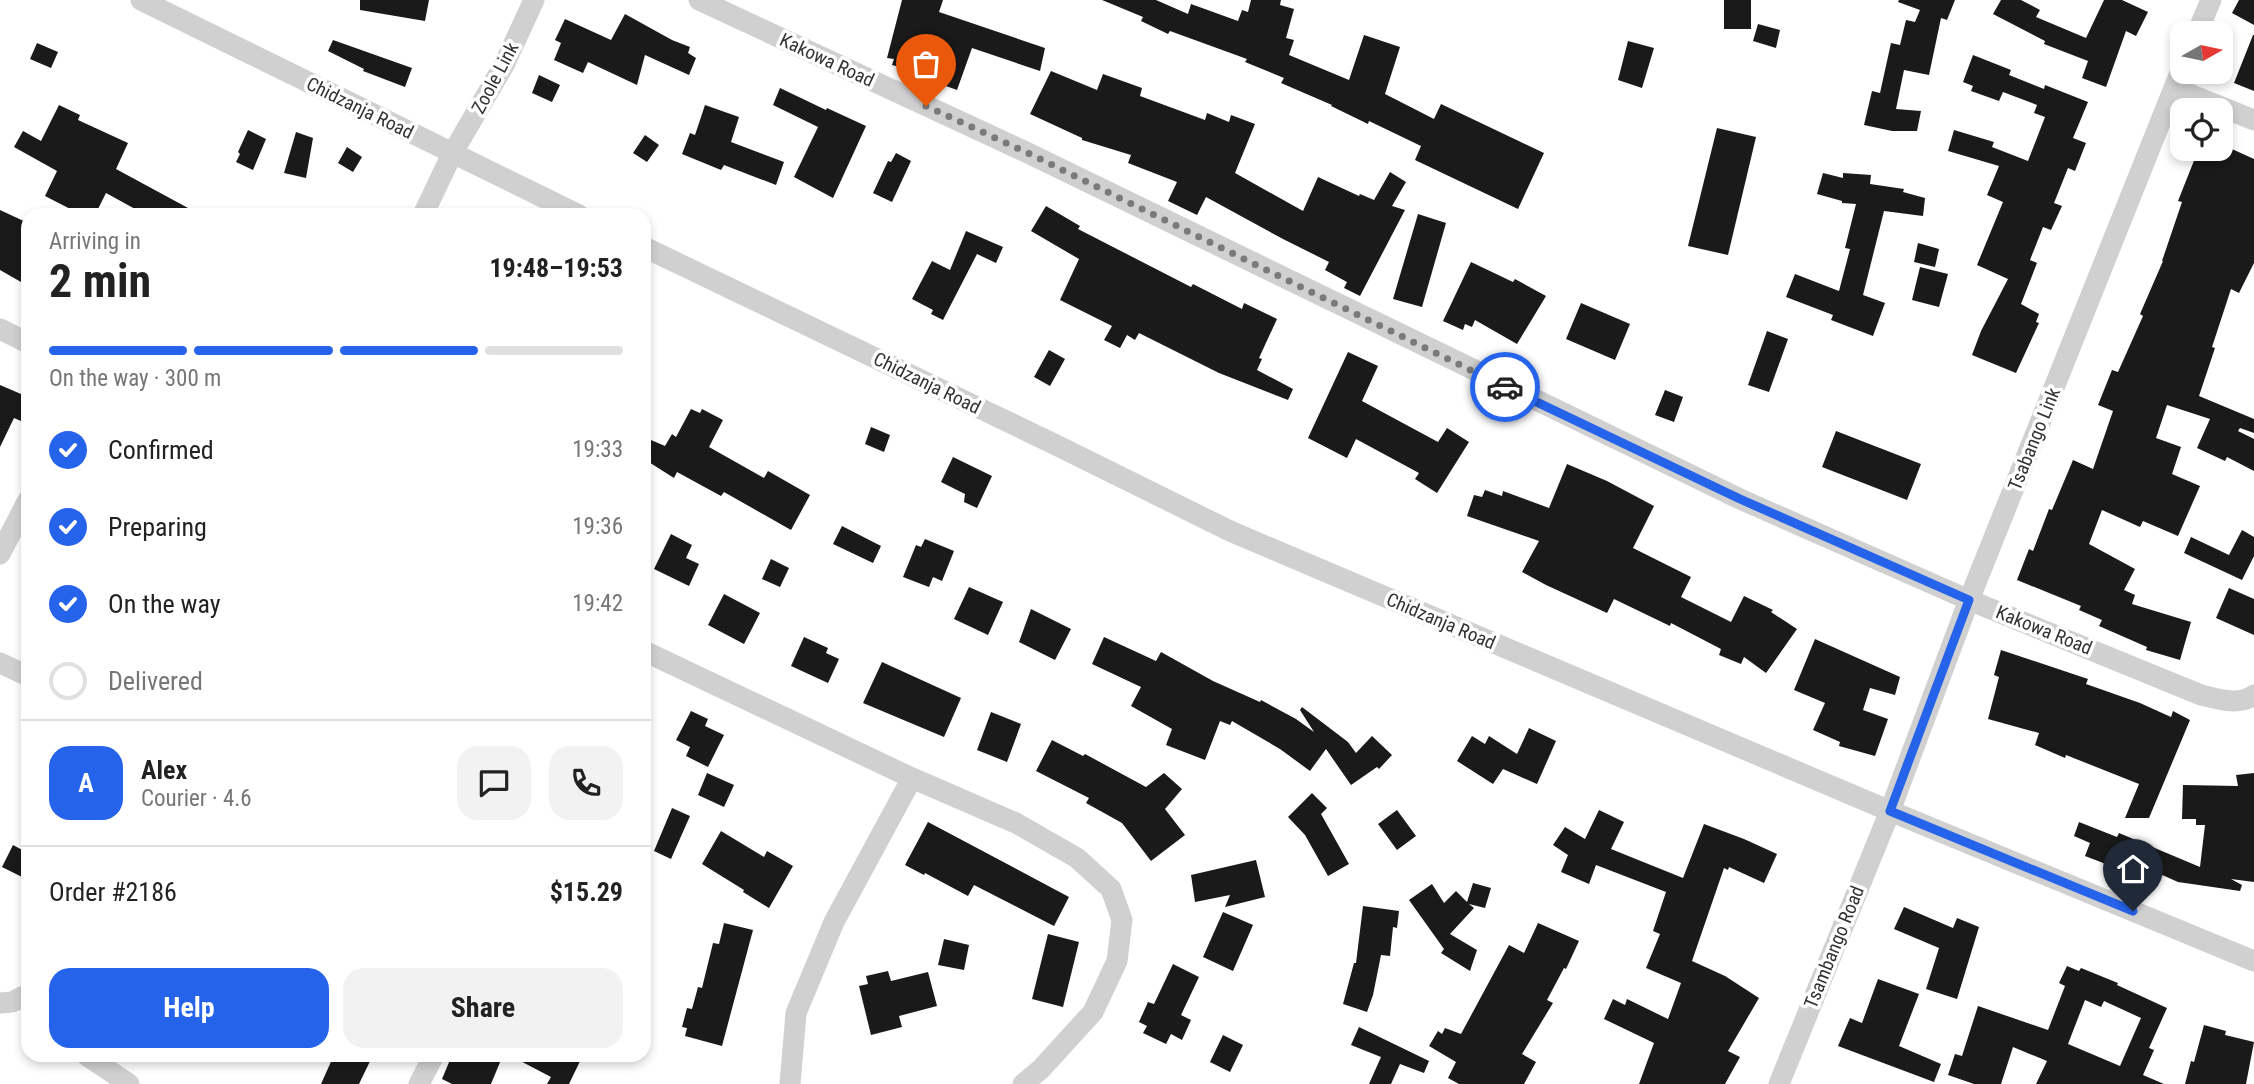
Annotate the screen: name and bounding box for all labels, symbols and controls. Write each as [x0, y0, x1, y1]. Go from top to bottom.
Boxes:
north arrow [2170, 21, 2233, 84]
map controls [2170, 21, 2233, 161]
street label: Kakowa Road [776, 28, 878, 92]
pin [896, 34, 956, 106]
street label: Zoole Link [467, 38, 524, 118]
icon: bag [907, 45, 945, 83]
street label: Chidzanja Road [303, 72, 417, 144]
button: locate [2170, 98, 2233, 161]
text: Arriving in [49, 228, 141, 255]
text: 19:48–19:53 [489, 253, 623, 283]
text: 2 min [49, 254, 151, 308]
street label: Chidzanja Road [870, 347, 984, 419]
courier [1470, 352, 1540, 422]
text: On the way · 300 m [49, 365, 221, 392]
icon: car [1486, 368, 1524, 406]
street label: Tsabango Link [2003, 384, 2065, 494]
icon: check [49, 431, 87, 469]
text: Confirmed [108, 435, 214, 465]
text: 19:33 [572, 436, 623, 463]
icon: check [49, 508, 87, 546]
text: Preparing [108, 512, 207, 542]
text: 19:36 [572, 513, 623, 540]
icon: check [49, 585, 87, 623]
street label: Chidzanja Road [1383, 588, 1499, 654]
text: On the way [108, 589, 221, 619]
text: 19:42 [572, 590, 623, 617]
street label: Kakowa Road [1993, 600, 2095, 660]
text: Delivered [108, 666, 203, 696]
button: chat [457, 746, 531, 820]
button: phone [549, 746, 623, 820]
text: Alex [141, 755, 187, 785]
text: A [78, 768, 94, 798]
text: Courier · 4.6 [141, 785, 252, 812]
pin [2103, 839, 2163, 911]
icon: home [2114, 850, 2152, 888]
text: Order #2186 [49, 877, 177, 907]
text: $15.29 [550, 877, 623, 907]
street label: Tsambango Road [1799, 882, 1869, 1012]
button: Help [49, 968, 329, 1048]
button: Share [343, 968, 623, 1048]

